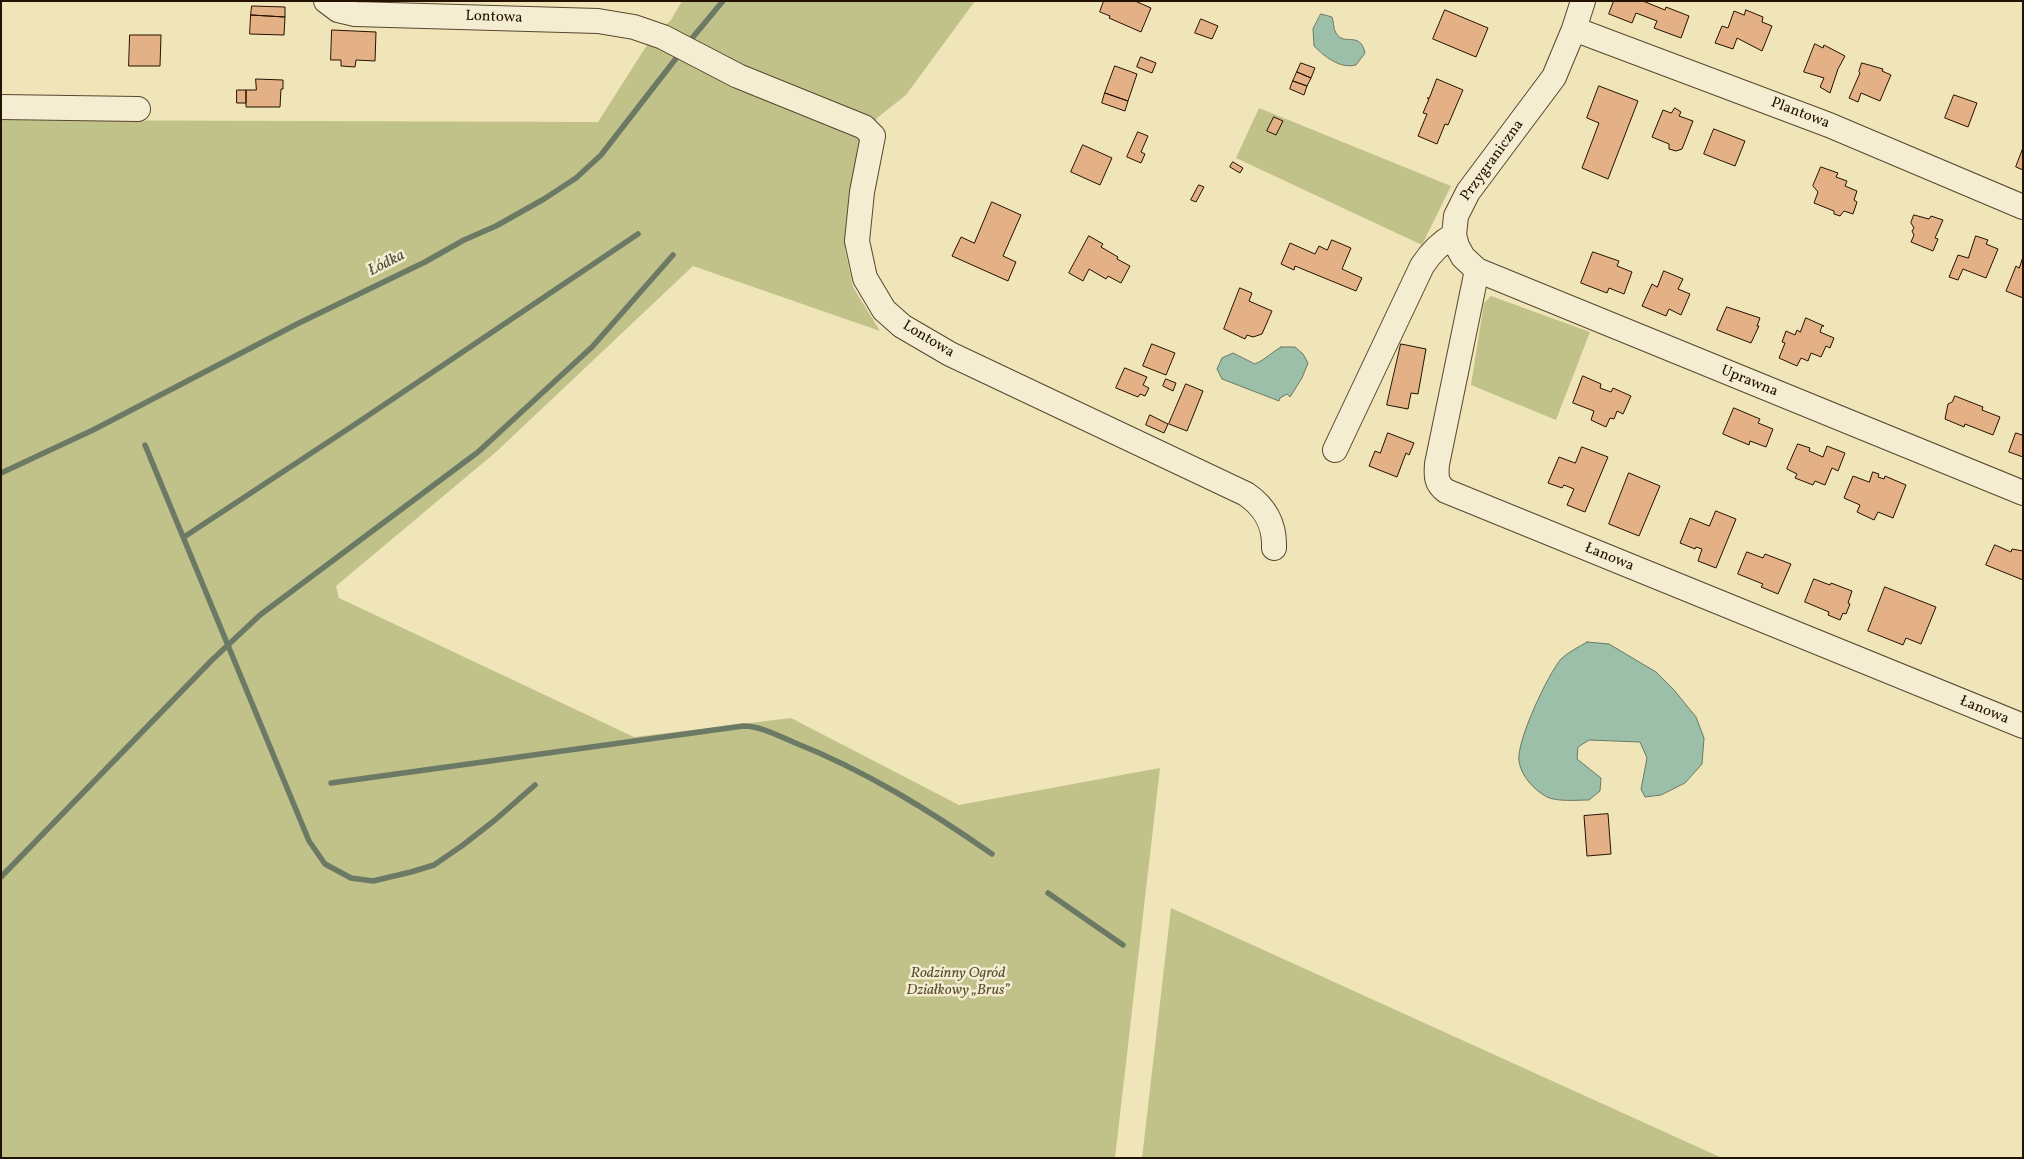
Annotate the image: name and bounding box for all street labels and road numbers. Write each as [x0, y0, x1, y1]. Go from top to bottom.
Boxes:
street label: Lontowa [465, 8, 523, 28]
street label: Plantowa [1768, 95, 1832, 133]
street label: Przygraniczna [1457, 117, 1529, 205]
street label: Lontowa [899, 318, 957, 362]
street label: Uprawna [1718, 362, 1780, 402]
street label: Łanowa [1582, 540, 1636, 576]
street label: Łanowa [1957, 693, 2011, 729]

